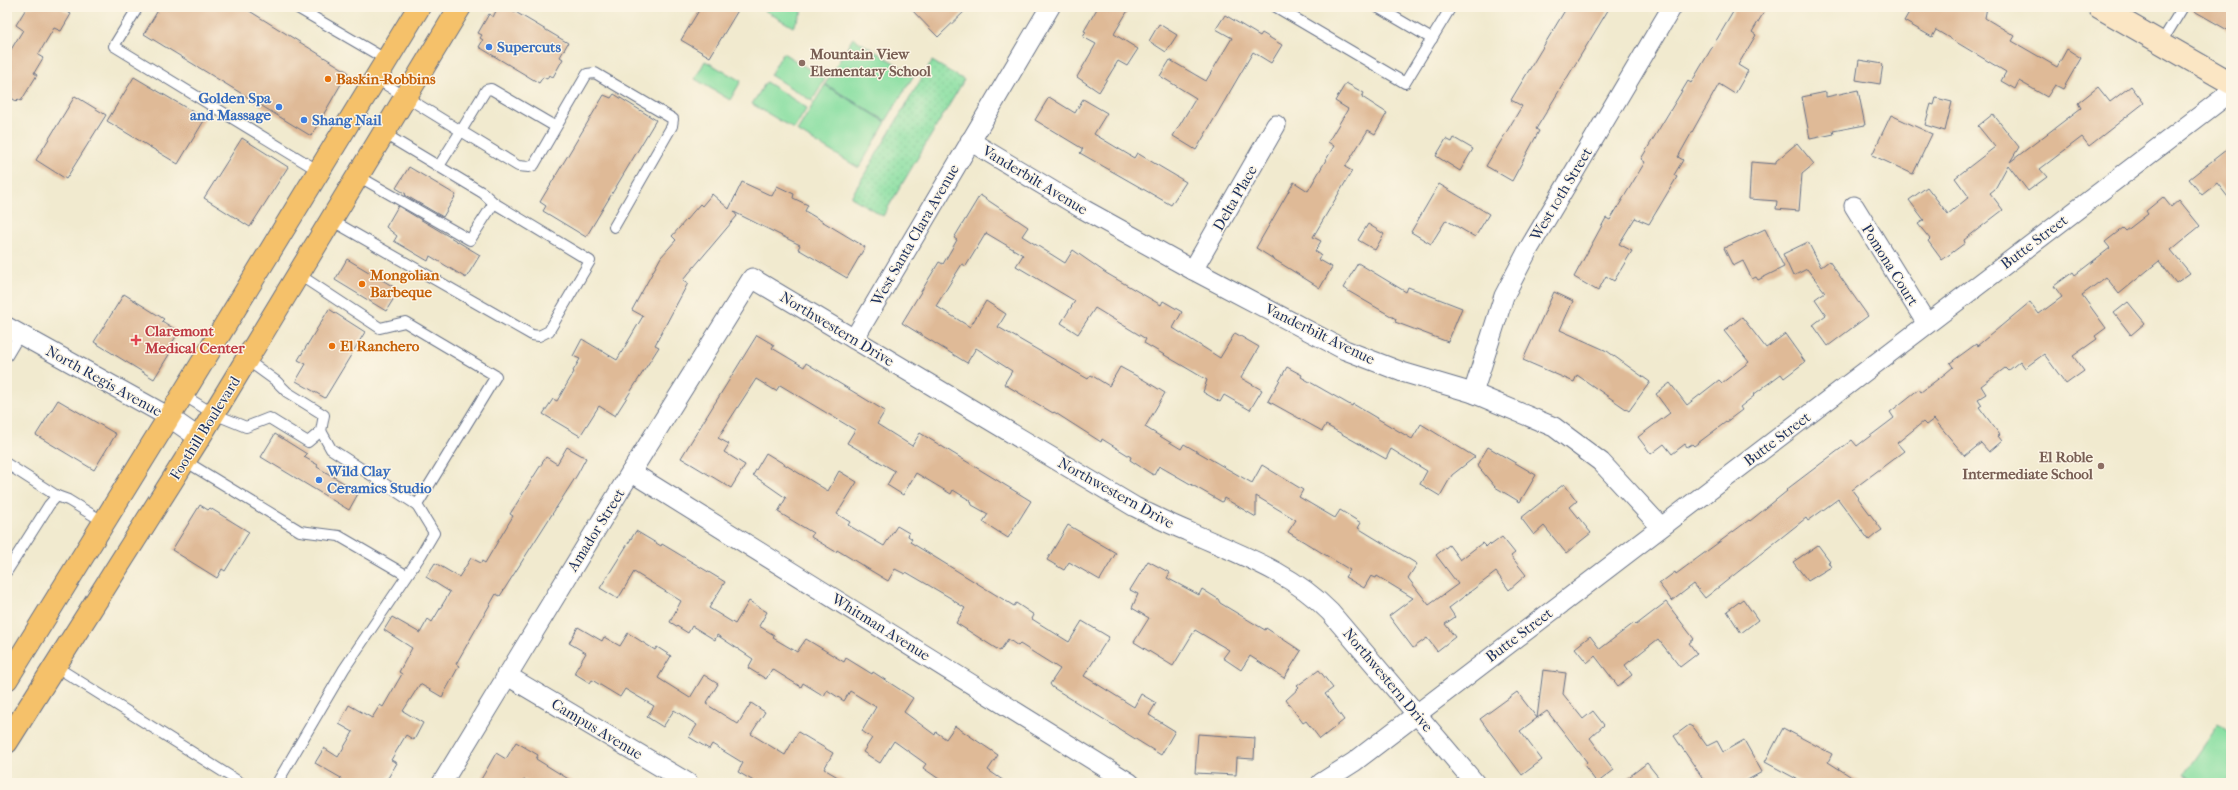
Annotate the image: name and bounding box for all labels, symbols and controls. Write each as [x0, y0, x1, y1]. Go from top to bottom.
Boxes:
place label: Supercuts [497, 38, 561, 56]
marker: Supercuts [484, 42, 494, 52]
place label: Mountain View Elementary School [809, 45, 932, 80]
marker: Mountain View Elementary School [797, 58, 807, 68]
place label: Baskin-Robbins [336, 70, 436, 88]
marker: Baskin-Robbins [323, 74, 333, 84]
place label: Golden Spa and Massage [190, 89, 272, 124]
marker: Golden Spa and Massage [274, 102, 284, 112]
place label: Shang Nail [312, 111, 382, 129]
marker: Shang Nail [299, 115, 309, 125]
street label: Vanderbilt Avenue [978, 141, 1091, 219]
street label: West 10th Street [1526, 144, 1596, 245]
street label: West Santa Clara Avenue [867, 161, 963, 310]
street label: Delta Place [1209, 162, 1261, 234]
street label: Butte Street [1997, 211, 2072, 273]
street label: Pomona Court [1858, 221, 1923, 310]
place label: Mongolian Barbeque [369, 266, 440, 301]
marker: Mongolian Barbeque [357, 279, 367, 289]
street label: Northwestern Drive [777, 288, 898, 371]
street label: Vanderbilt Avenue [1261, 299, 1378, 369]
place label: Claremont Medical Center [144, 322, 245, 357]
marker: Claremont Medical Center [130, 334, 142, 346]
place label: El Ranchero [340, 337, 420, 355]
marker: El Ranchero [327, 341, 337, 351]
street label: North Regis Avenue [43, 342, 166, 421]
street label: Foothill Boulevard [166, 372, 244, 483]
street label: Butte Street [1740, 408, 1815, 470]
place label: El Roble Intermediate School [1962, 448, 2094, 483]
street label: Northwestern Drive [1055, 454, 1178, 533]
marker: El Roble Intermediate School [2096, 461, 2106, 471]
place label: Wild Clay Ceramics Studio [326, 462, 432, 497]
marker: Wild Clay Ceramics Studio [314, 475, 324, 485]
street label: Amador Street [563, 485, 629, 575]
street label: Whitman Avenue [828, 589, 934, 665]
street label: Butte Street [1482, 604, 1557, 666]
street label: Northwestern Drive [1339, 624, 1437, 736]
street label: Campus Avenue [548, 695, 646, 764]

